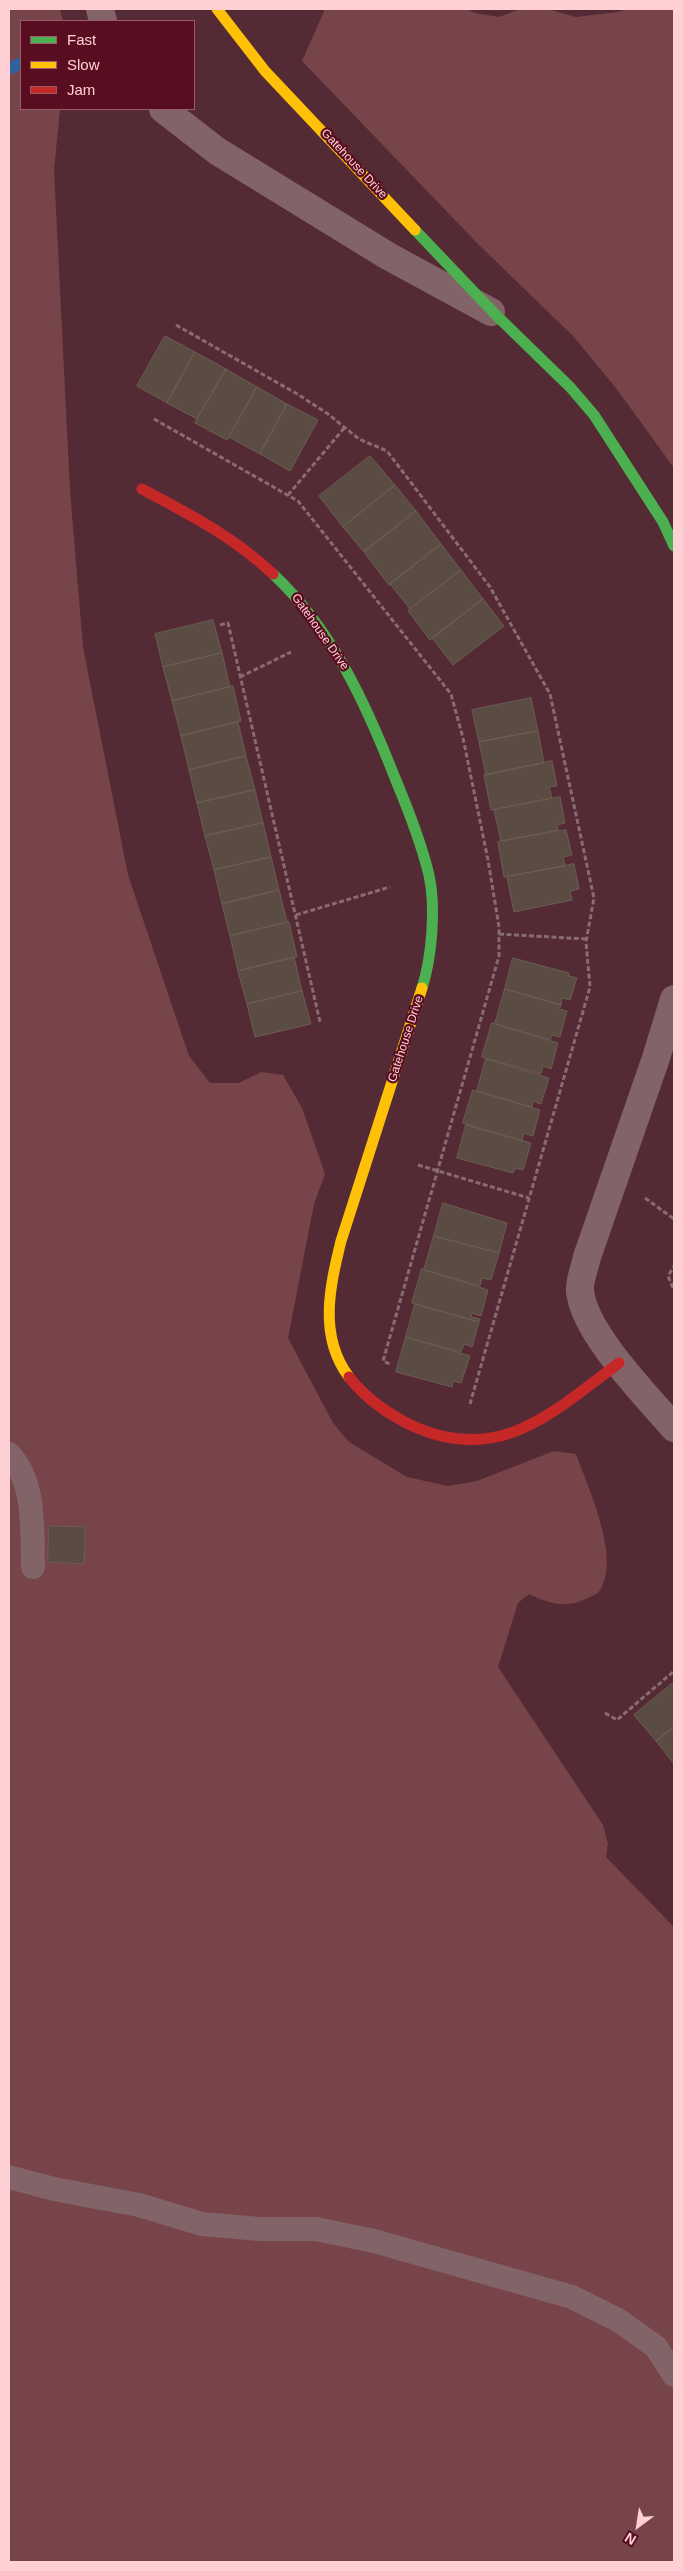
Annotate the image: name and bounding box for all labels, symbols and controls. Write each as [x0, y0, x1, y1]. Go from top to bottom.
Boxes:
legend [20, 20, 195, 110]
text: Fast [67, 31, 96, 48]
text: Slow [67, 56, 100, 73]
text: Jam [67, 81, 95, 98]
street label: Gatehouse Drive [318, 126, 390, 202]
street label: Gatehouse Drive [288, 591, 352, 673]
street label: Gatehouse Drive [385, 994, 427, 1084]
north arrow [613, 2501, 663, 2551]
text: N [622, 2529, 639, 2548]

